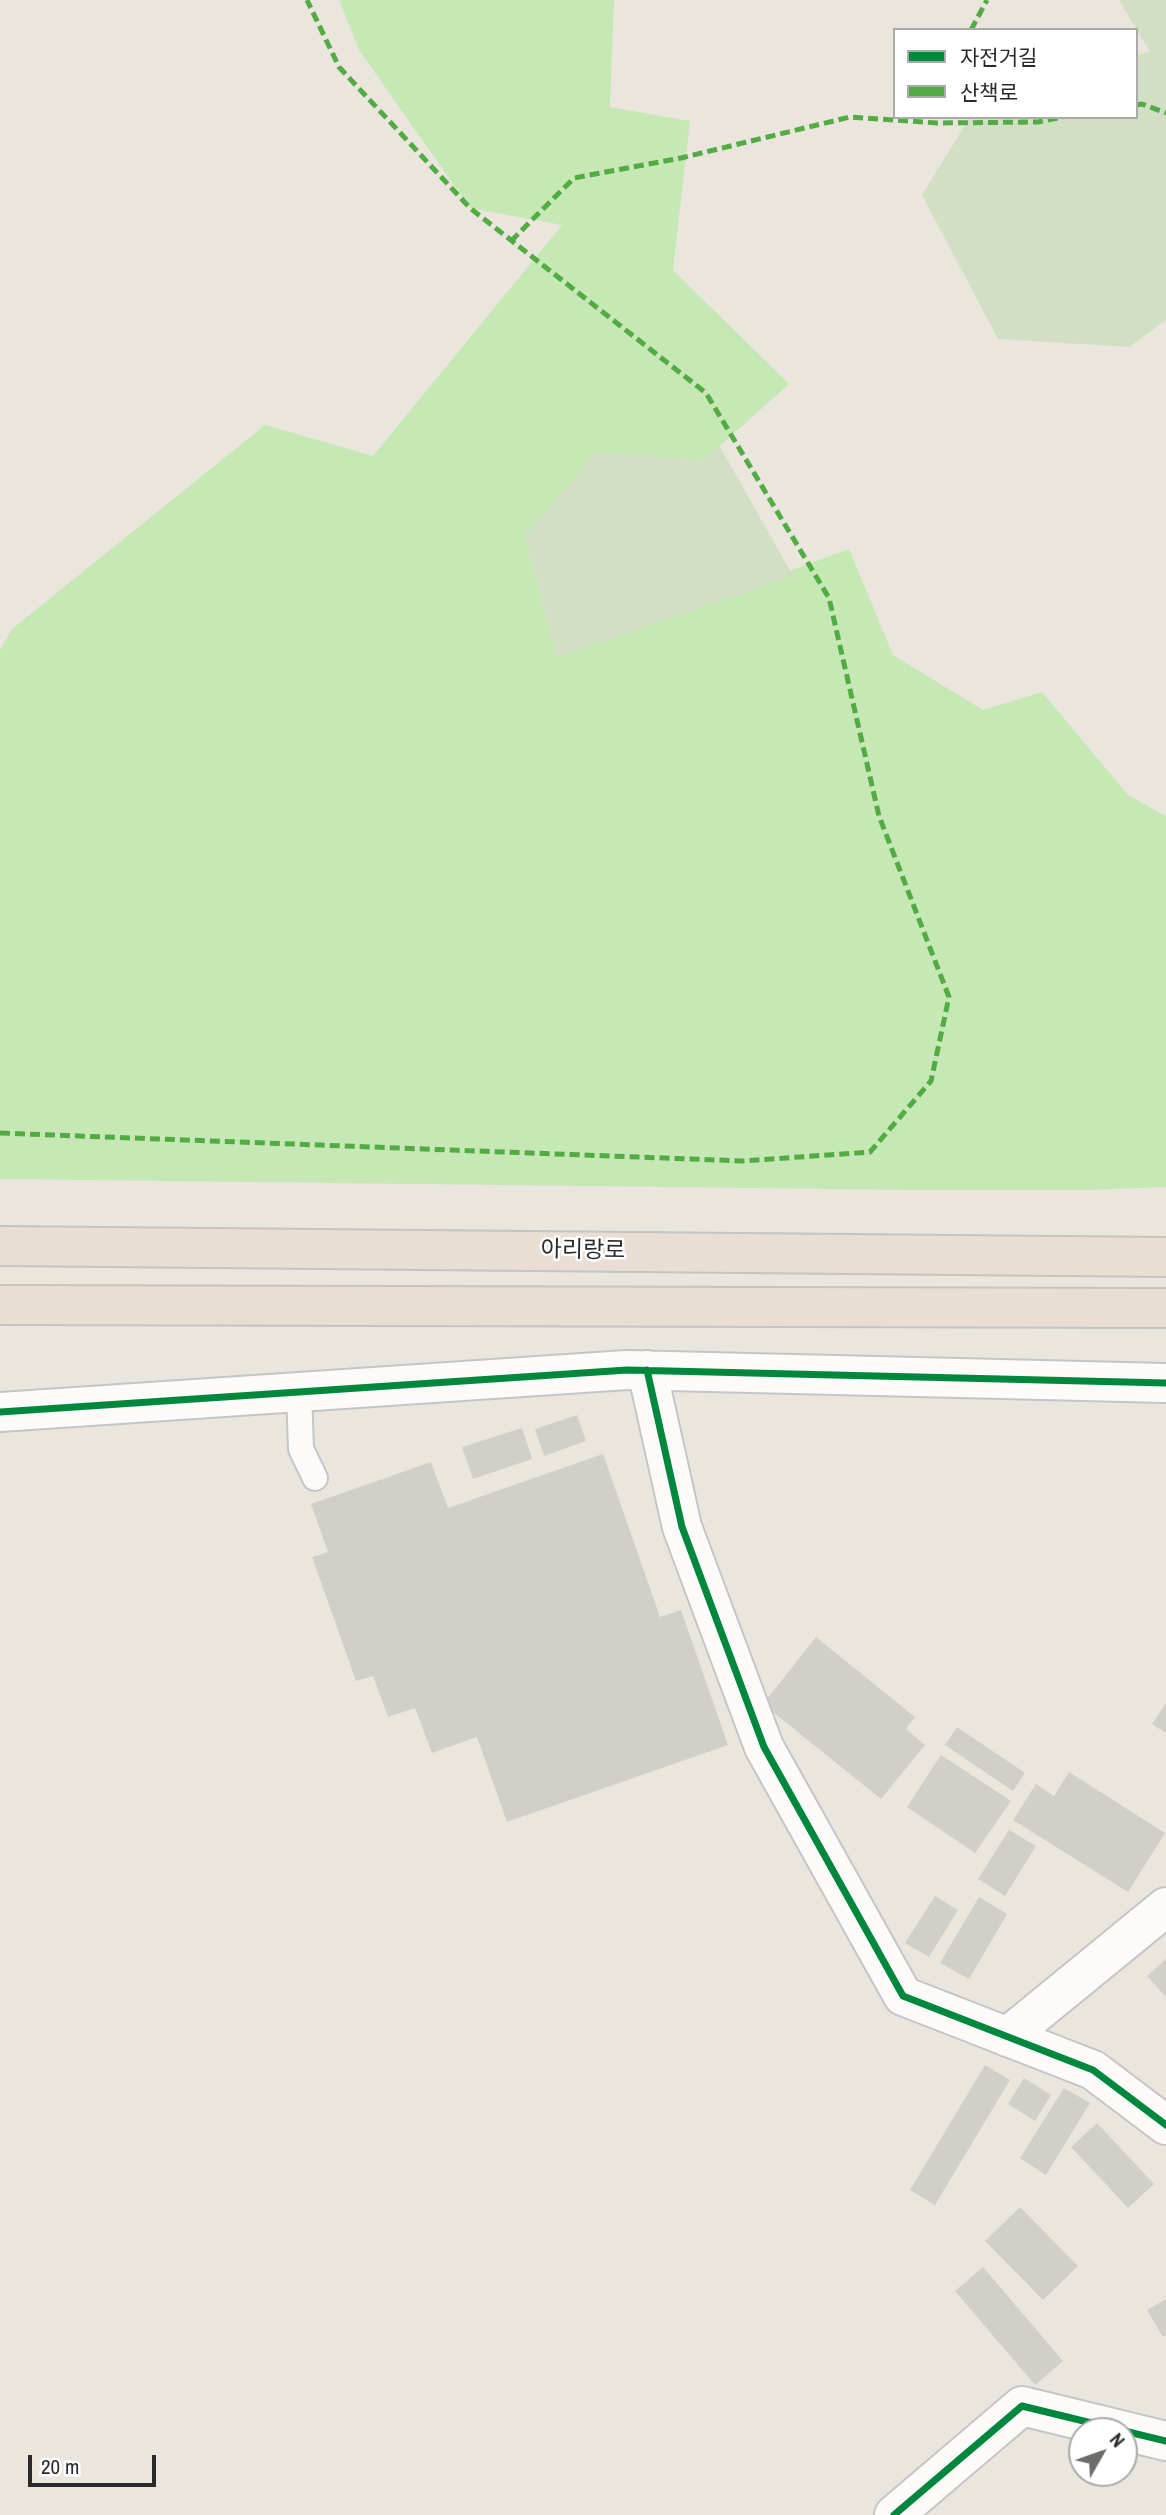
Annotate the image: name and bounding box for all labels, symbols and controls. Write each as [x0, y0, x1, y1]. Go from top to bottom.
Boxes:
legend [893, 28, 1138, 119]
text: 자전거길 [960, 43, 1037, 72]
text: 산책로 [960, 78, 1018, 107]
street label: 아리랑로 [540, 1236, 626, 1266]
north arrow [1068, 2417, 1138, 2487]
text: N [1104, 2427, 1131, 2452]
scale bar [32, 2442, 159, 2486]
text: 20 m [41, 2452, 79, 2481]

